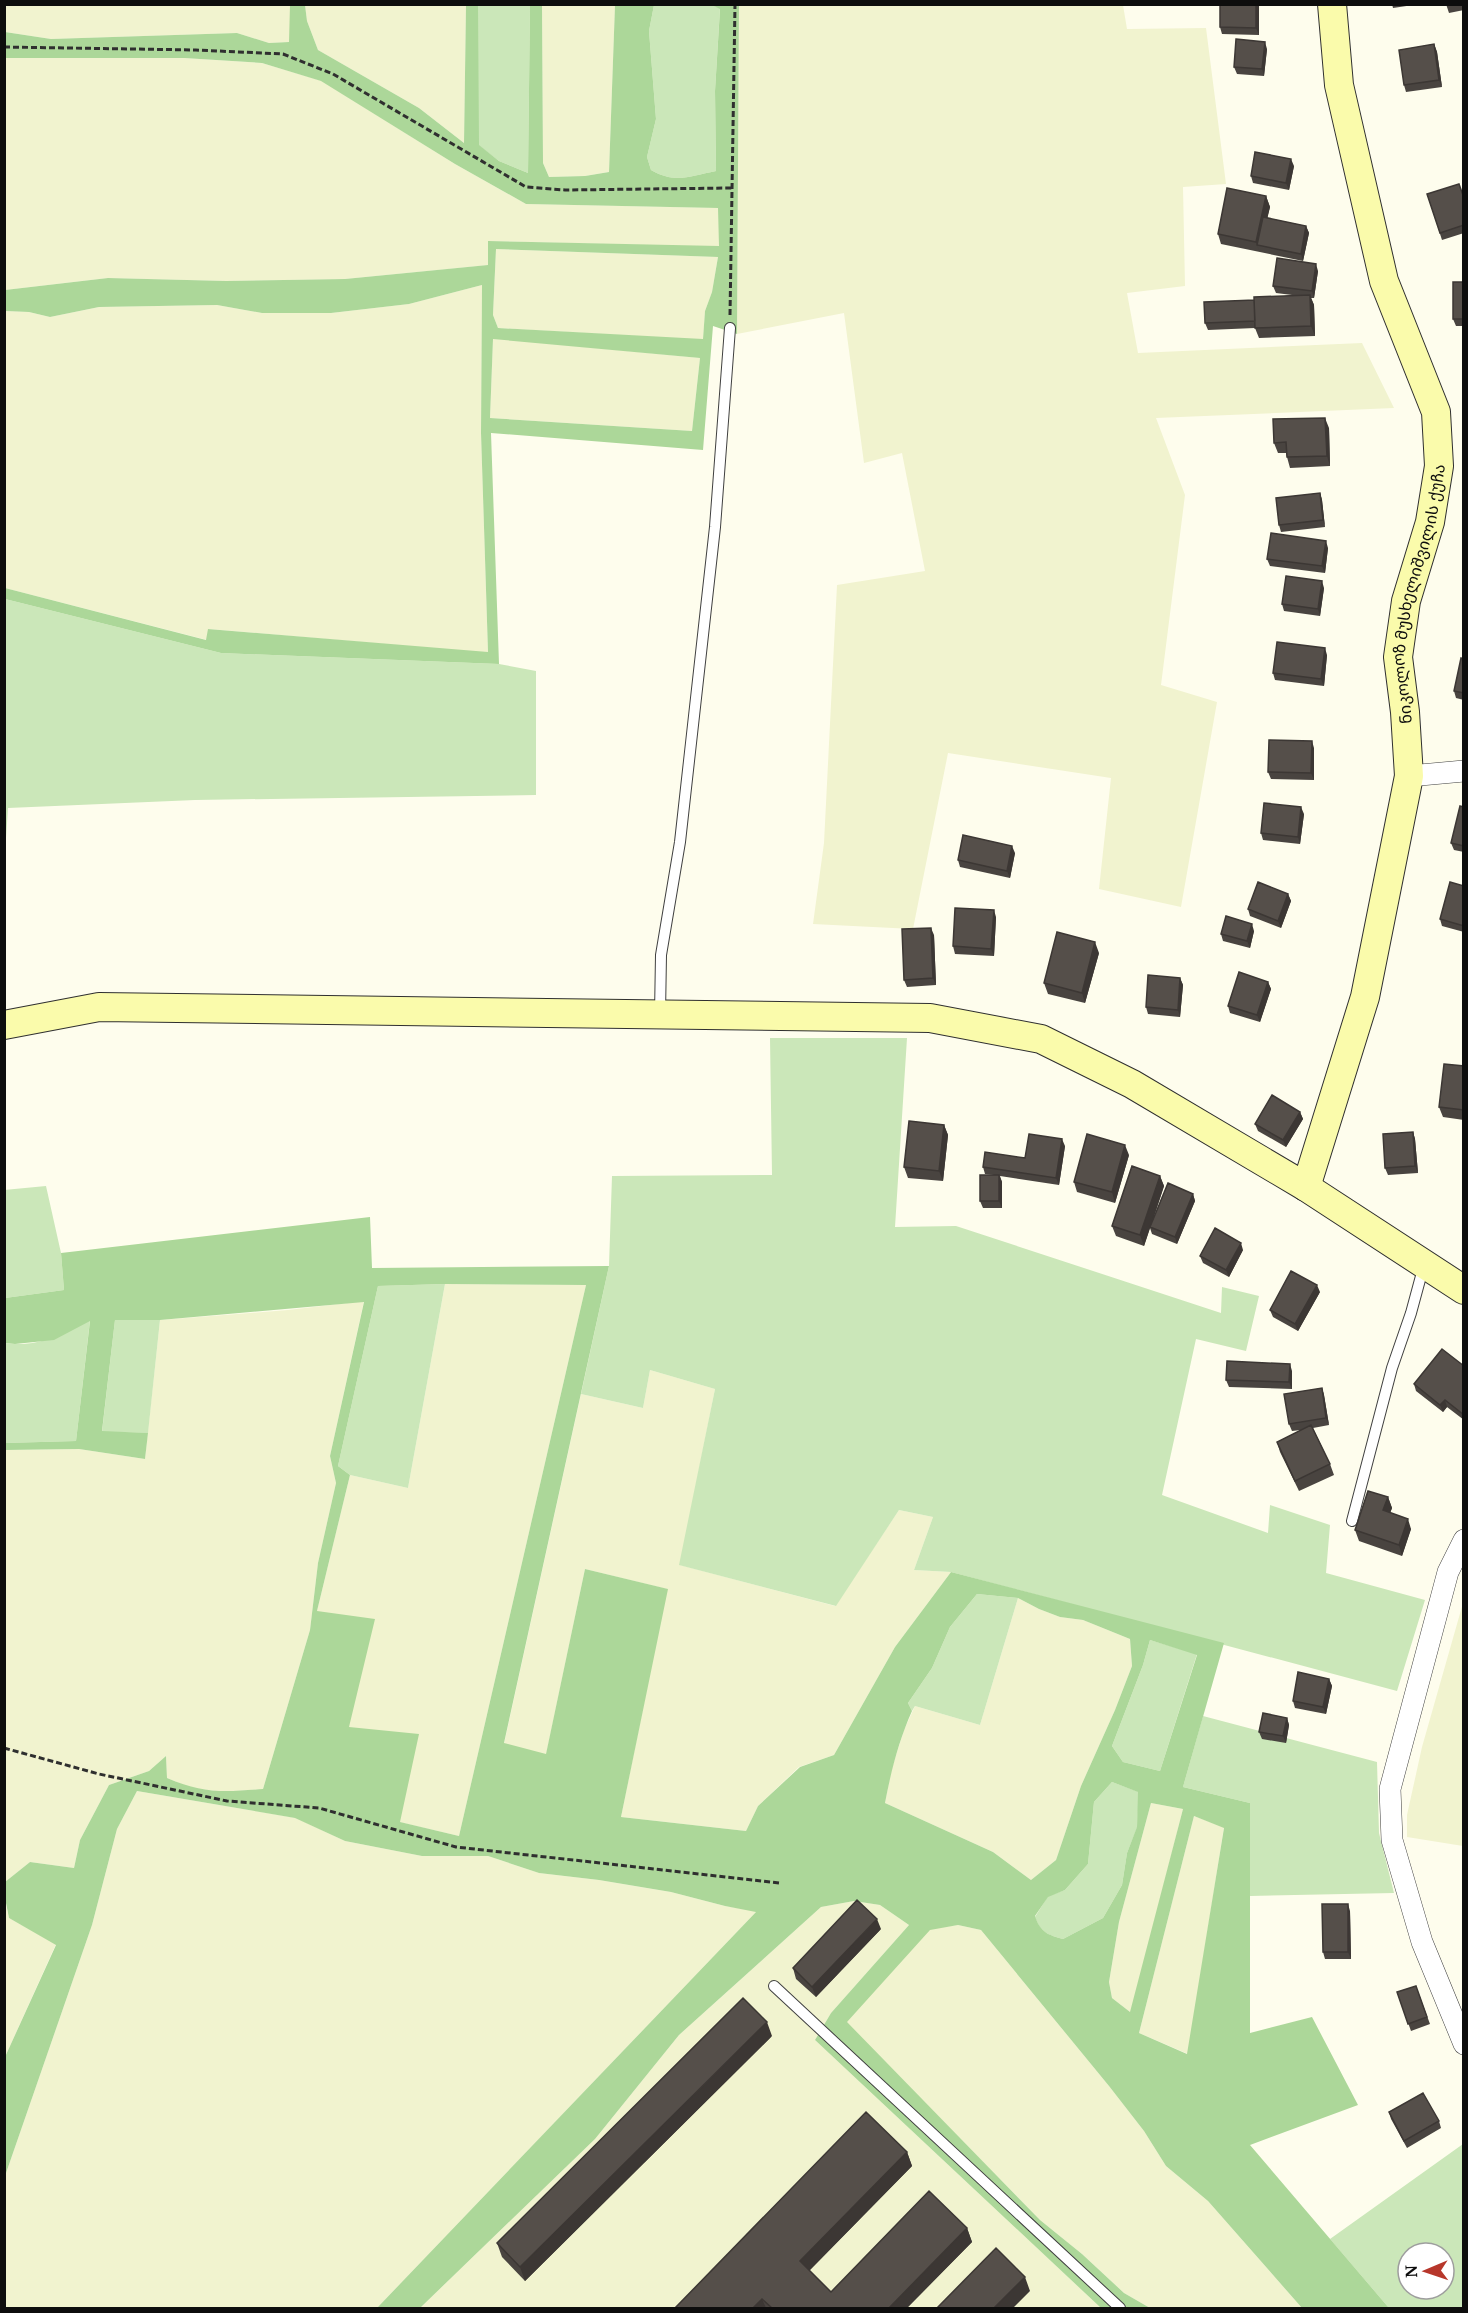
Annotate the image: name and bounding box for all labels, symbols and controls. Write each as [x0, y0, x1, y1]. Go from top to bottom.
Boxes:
street label: ნიკოლოზ მუსხელიშვილის ქუჩა [1387, 462, 1450, 725]
north arrow [1396, 2241, 1456, 2301]
text: N [1400, 2264, 1422, 2278]

